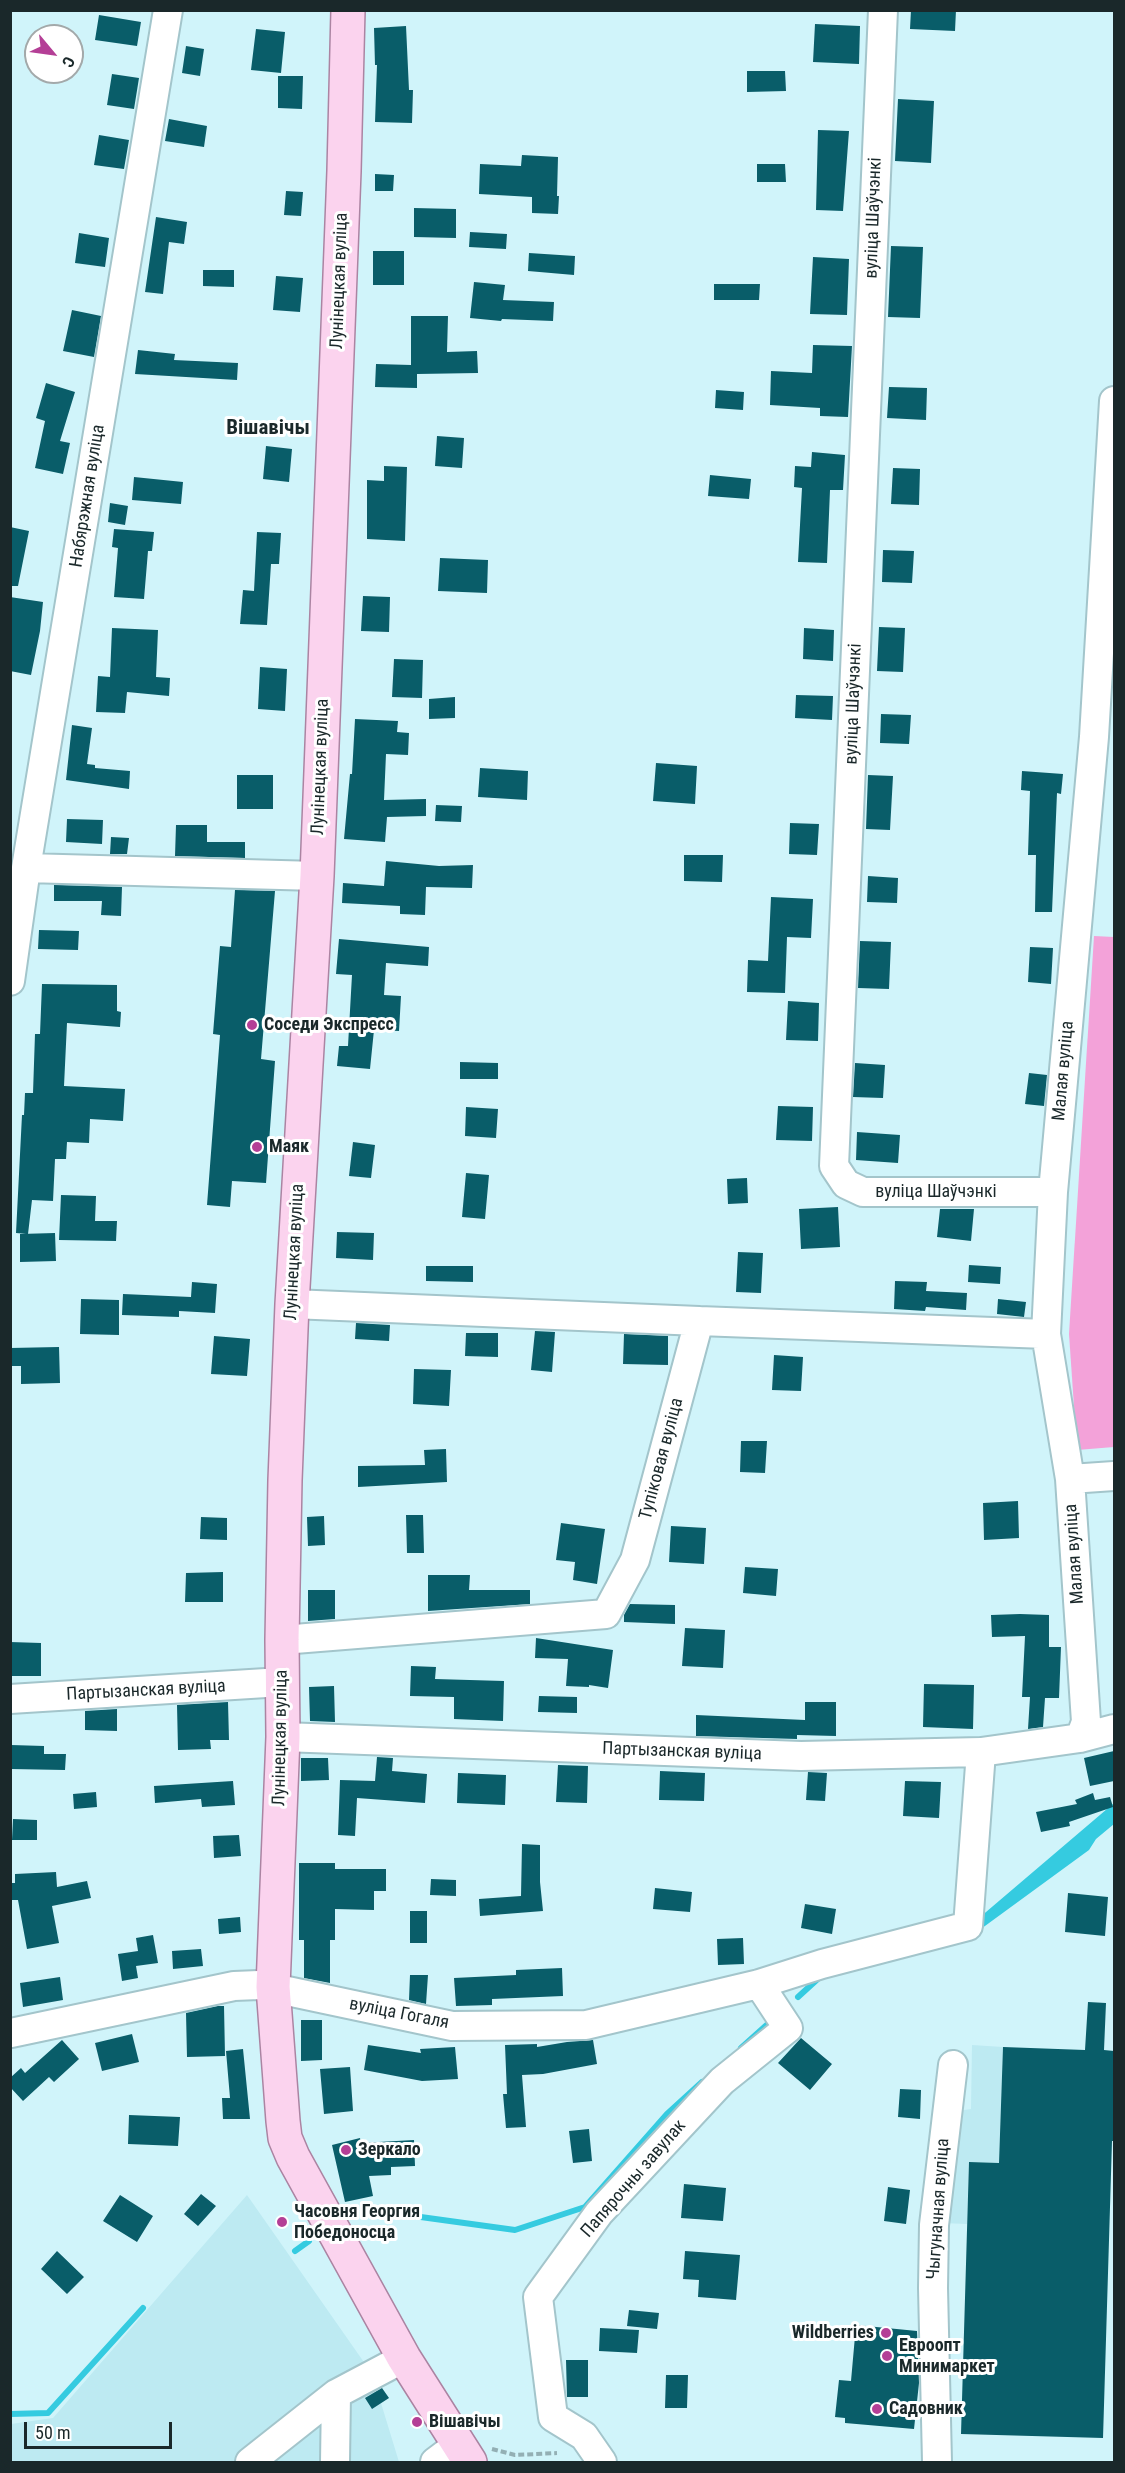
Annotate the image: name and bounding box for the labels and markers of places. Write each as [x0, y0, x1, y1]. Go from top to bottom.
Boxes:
place label: Соседи Экспресс [264, 1014, 394, 1036]
marker: Соседи Экспресс [245, 1018, 259, 1032]
place label: Маяк [269, 1136, 309, 1158]
marker: Маяк [250, 1140, 264, 1154]
place label: Зеркало [358, 2139, 421, 2161]
marker: Зеркало [339, 2143, 353, 2157]
place label: Часовня Георгия Победоносца [294, 2201, 420, 2244]
marker: Часовня Георгия Победоносца [275, 2215, 289, 2229]
place label: Wildberries [792, 2322, 874, 2344]
marker: Wildberries [879, 2326, 893, 2340]
place label: Евроопт Минимаркет [899, 2335, 995, 2378]
marker: Евроопт Минимаркет [880, 2349, 894, 2363]
place label: Садовник [889, 2398, 963, 2420]
marker: Садовник [870, 2402, 884, 2416]
place label: Вішавічы [429, 2411, 501, 2433]
marker: Вішавічы [410, 2415, 424, 2429]

